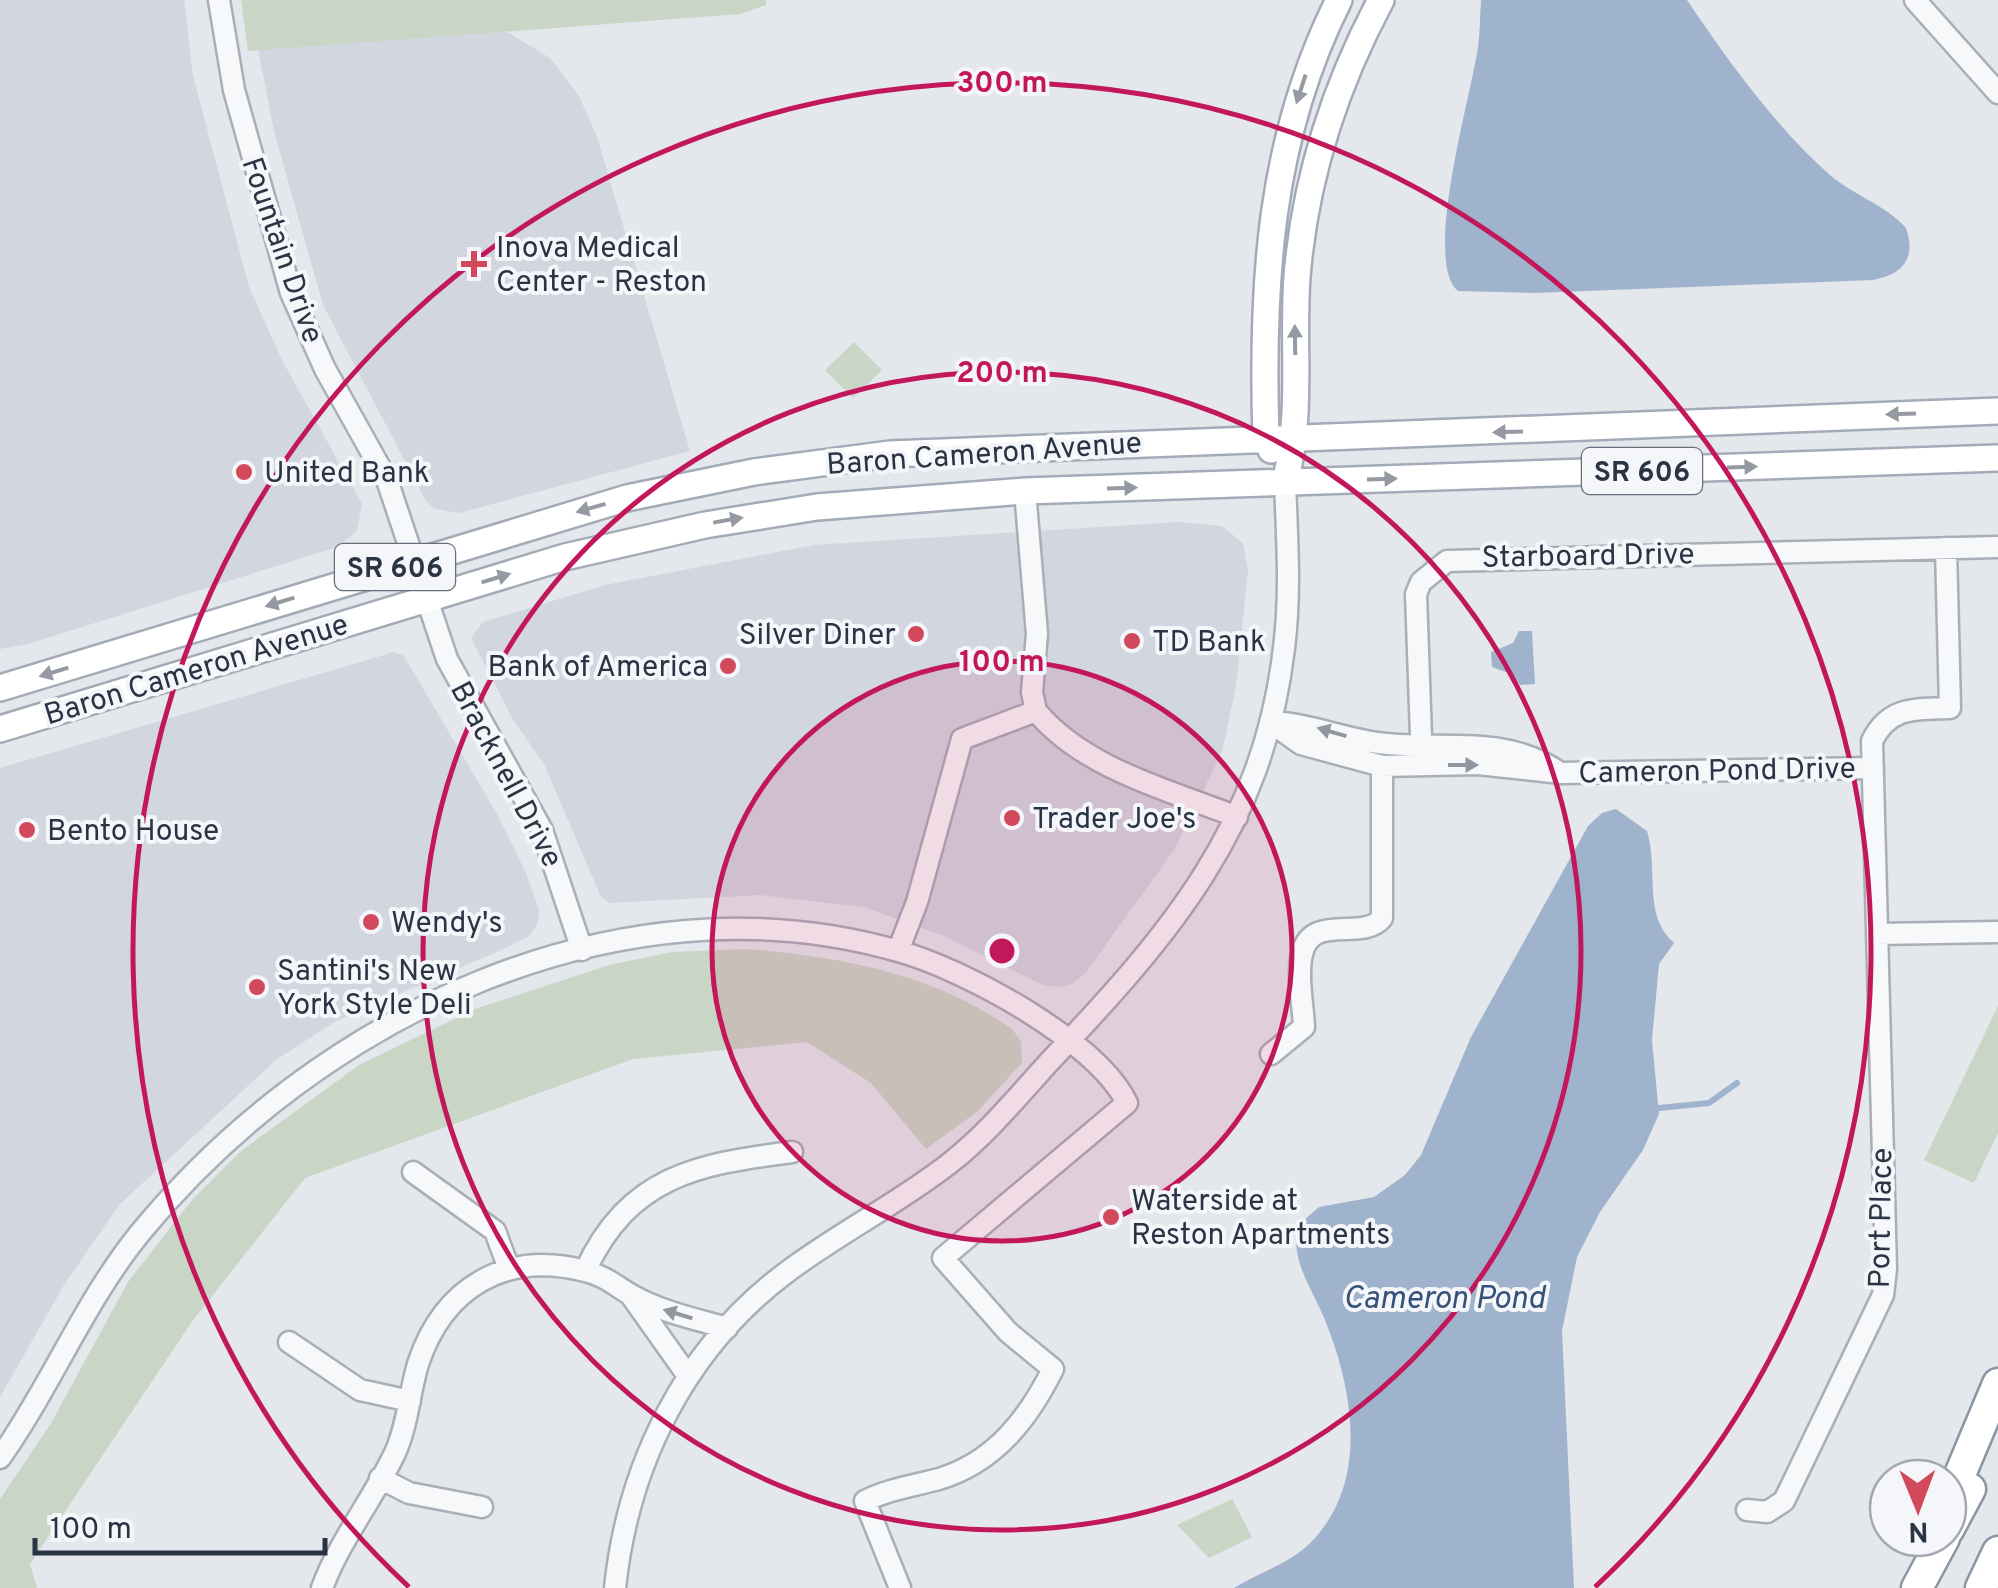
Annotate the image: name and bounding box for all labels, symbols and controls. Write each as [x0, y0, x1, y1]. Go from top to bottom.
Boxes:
text: 300 m [957, 66, 1047, 103]
one-way arrow [1292, 75, 1307, 105]
street label: Fountain Drive [232, 153, 330, 349]
place label: Inova Medical Center - Reston [496, 231, 707, 302]
marker: Inova Medical Center - Reston [461, 251, 487, 277]
one-way arrow [1287, 324, 1303, 356]
text: 200 m [956, 356, 1048, 393]
one-way arrow [1884, 407, 1916, 423]
one-way arrow [1492, 424, 1524, 440]
street label: Baron Cameron Avenue [825, 426, 1143, 485]
road number: SR 606 [1582, 448, 1702, 494]
place label: United Bank [264, 456, 430, 493]
one-way arrow [1727, 458, 1759, 474]
marker: United Bank [233, 461, 255, 483]
one-way arrow [1367, 470, 1399, 486]
one-way arrow [1107, 479, 1139, 495]
one-way arrow [575, 501, 606, 517]
one-way arrow [713, 512, 745, 527]
street label: Starboard Drive [1481, 537, 1695, 578]
road number: SR 606 [335, 544, 455, 590]
one-way arrow [481, 570, 511, 585]
one-way arrow [264, 595, 295, 610]
street label: Baron Cameron Avenue [40, 608, 353, 735]
place label: Silver Diner [739, 618, 896, 655]
marker: Silver Diner [905, 623, 927, 645]
place label: TD Bank [1152, 625, 1266, 662]
marker: TD Bank [1121, 630, 1143, 652]
text: 100 m [959, 645, 1045, 682]
place label: Bank of America [487, 650, 708, 687]
marker: Bank of America [717, 655, 739, 677]
one-way arrow [38, 665, 68, 680]
street label: Bracknell Drive [440, 676, 569, 875]
one-way arrow [1316, 724, 1346, 739]
street label: Cameron Pond Drive [1578, 752, 1856, 793]
one-way arrow [1447, 757, 1479, 773]
place label: Trader Joe's [1032, 802, 1196, 839]
marker: Trader Joe's [1001, 807, 1023, 829]
place label: Bento House [47, 814, 219, 851]
marker: Bento House [16, 819, 38, 841]
place label: Wendy's [391, 906, 503, 943]
marker: Wendy's [360, 911, 382, 933]
centre of rings [984, 933, 1020, 969]
place label: Santini's New York Style Deli [277, 954, 472, 1025]
marker: Santini's New York Style Deli [246, 976, 268, 998]
street label: Port Place [1863, 1147, 1902, 1289]
place label: Waterside at Reston Apartments [1131, 1184, 1390, 1255]
marker: Waterside at Reston Apartments [1100, 1206, 1122, 1228]
water label: Cameron Pond [1343, 1280, 1547, 1320]
one-way arrow [662, 1306, 692, 1321]
north arrow [1868, 1458, 1968, 1558]
scale bar [35, 1493, 325, 1555]
text: 100 m [50, 1512, 132, 1549]
text: N [1908, 1512, 1929, 1548]

